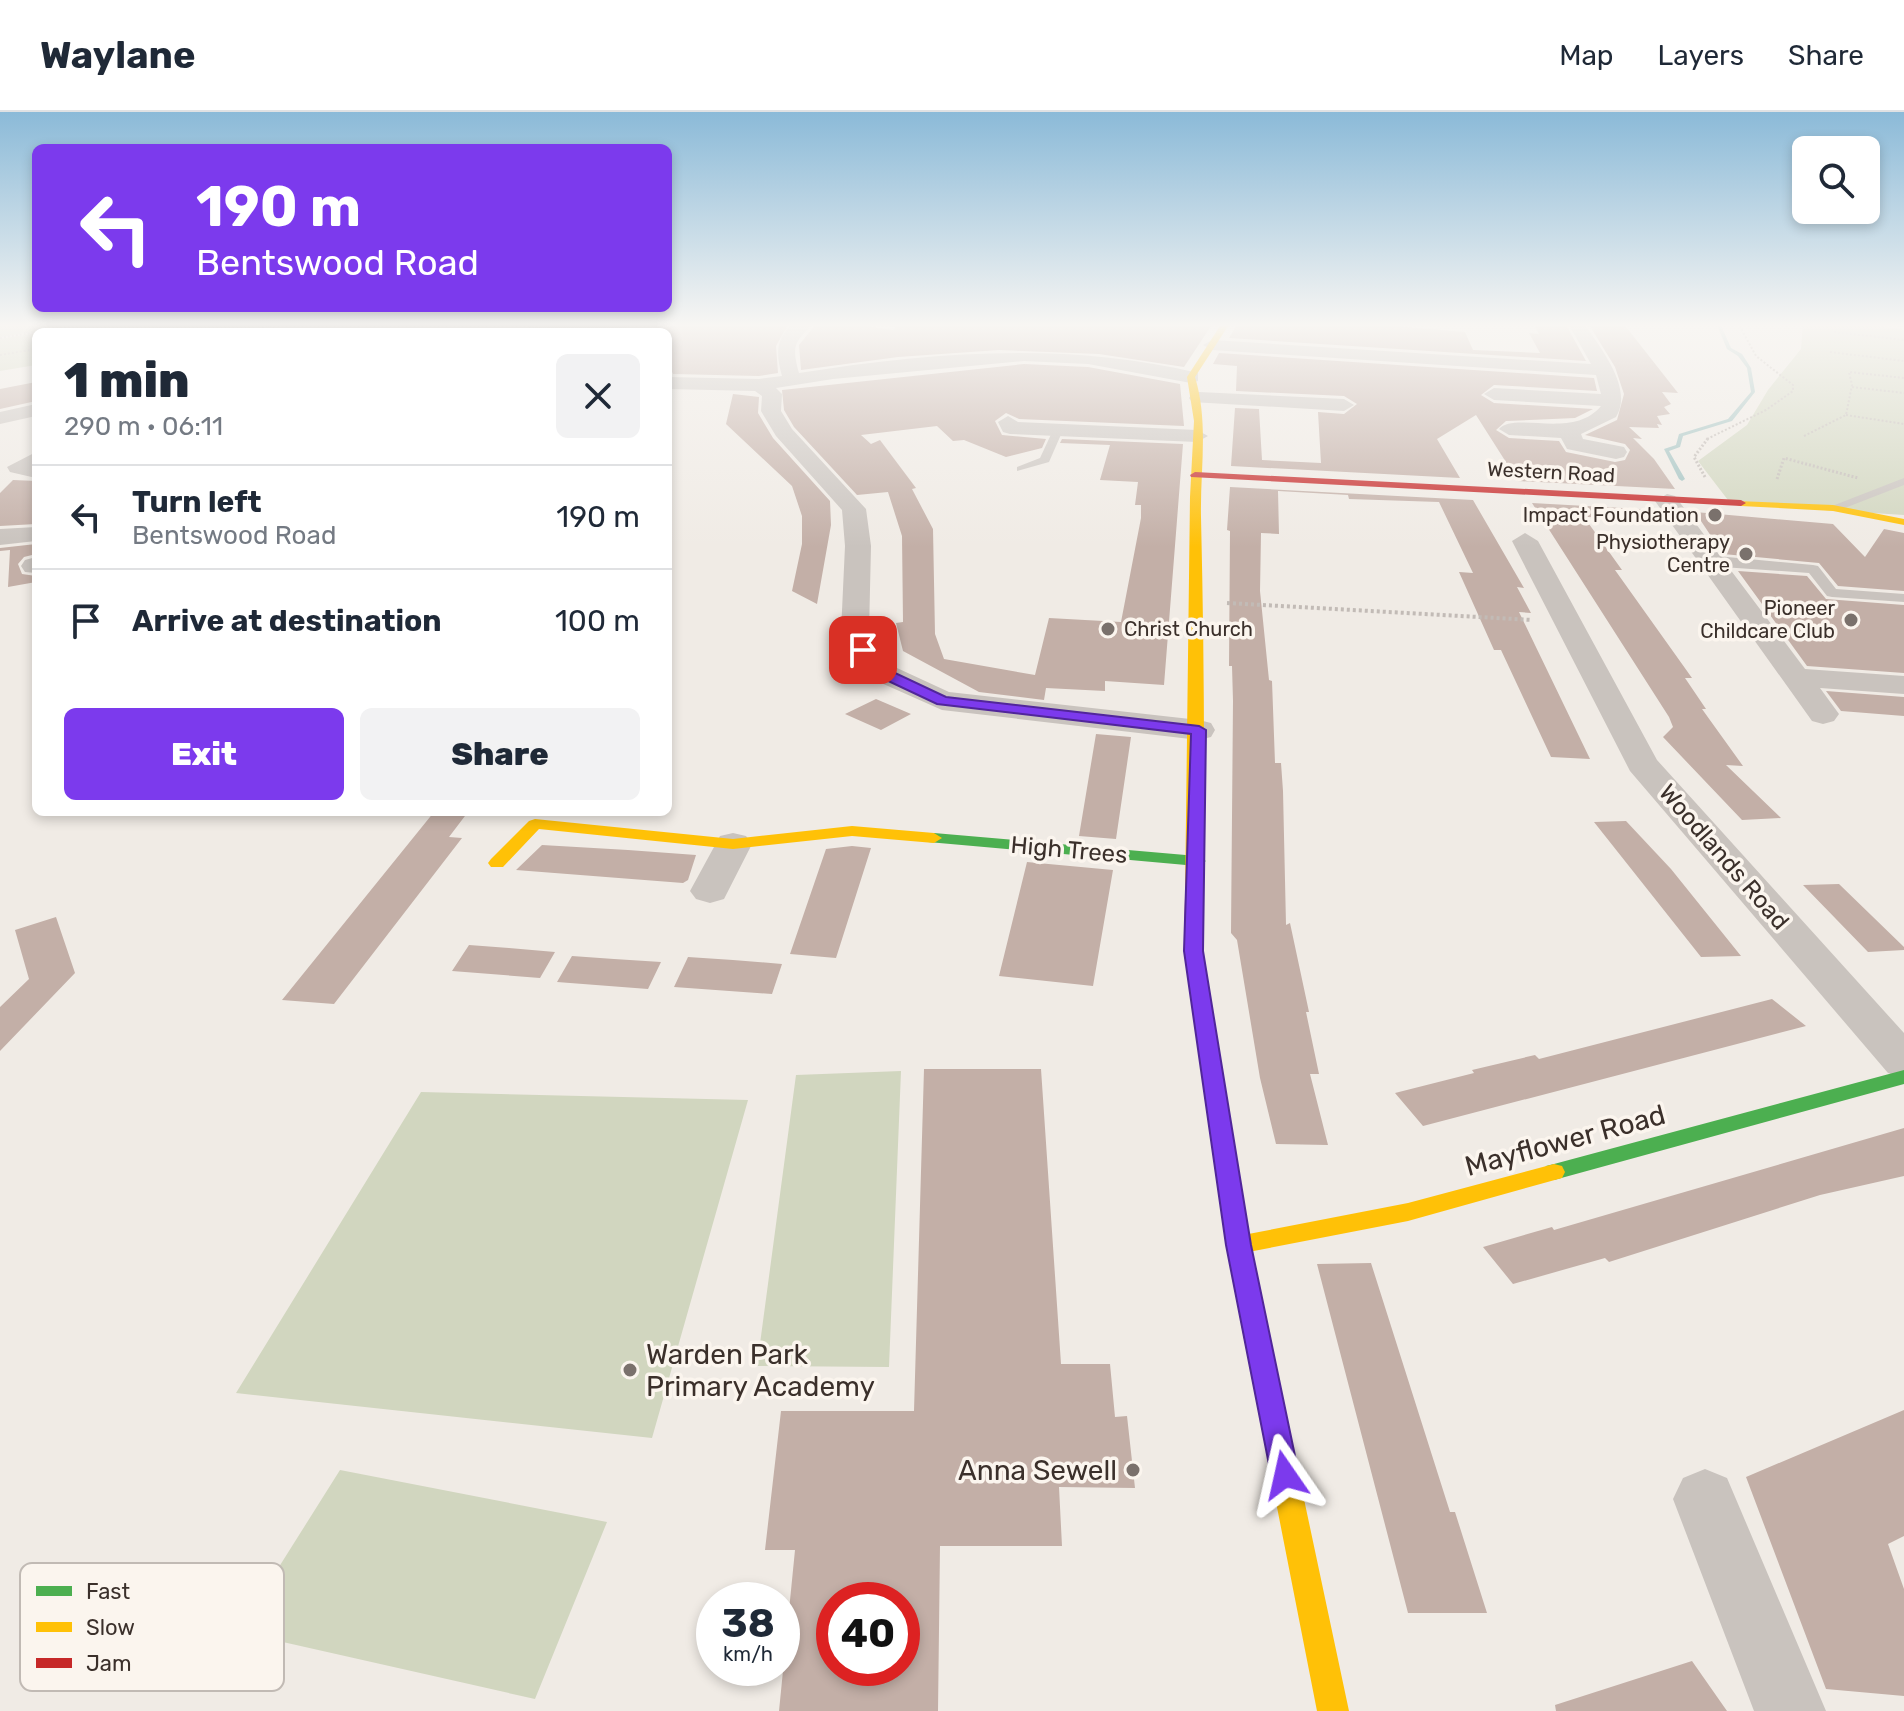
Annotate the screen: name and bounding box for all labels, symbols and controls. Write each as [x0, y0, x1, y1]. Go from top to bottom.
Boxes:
text: Waylane [40, 32, 196, 78]
text: Map [1559, 39, 1614, 72]
text: Layers [1658, 39, 1744, 72]
text: Share [1788, 39, 1864, 72]
map controls [1792, 136, 1880, 224]
button: search [1792, 136, 1880, 224]
text: 190 m [196, 174, 361, 240]
icon: left [64, 176, 168, 280]
text: Bentswood Road [196, 241, 479, 284]
text: 1 min [64, 352, 190, 409]
button: close [556, 354, 640, 438]
text: 290 m · 06:11 [64, 411, 223, 442]
street label: Western Road [1486, 457, 1616, 487]
text: Turn left [132, 484, 262, 520]
icon: left [64, 495, 108, 539]
text: 190 m [556, 499, 640, 535]
place label: Impact Foundation [1523, 503, 1699, 527]
marker: Impact Foundation [1706, 506, 1724, 524]
text: Bentswood Road [132, 520, 336, 551]
place label: Physiotherapy Centre [1596, 530, 1730, 577]
marker: Physiotherapy Centre [1737, 545, 1755, 563]
place label: Pioneer Childcare Club [1700, 596, 1835, 643]
icon: arrive [64, 599, 108, 643]
text: Arrive at destination [132, 603, 442, 639]
text: 100 m [555, 603, 640, 639]
marker: Pioneer Childcare Club [1842, 611, 1860, 629]
pin [829, 616, 897, 684]
place label: Christ Church [1124, 617, 1253, 641]
marker: Christ Church [1099, 620, 1117, 638]
icon: arrive [841, 628, 885, 672]
button: Exit [64, 708, 344, 800]
button: Share [360, 708, 640, 800]
street label: Woodlands Road [1653, 779, 1795, 935]
street label: High Trees [1009, 831, 1129, 869]
street label: Mayflower Road [1461, 1098, 1669, 1183]
place label: Warden Park Primary Academy [646, 1338, 875, 1403]
marker: Warden Park Primary Academy [621, 1361, 639, 1379]
position arrow [1243, 1433, 1327, 1517]
place label: Anna Sewell [958, 1454, 1117, 1487]
marker: Anna Sewell [1124, 1461, 1142, 1479]
legend [20, 1563, 284, 1691]
text: Fast [86, 1578, 131, 1605]
speed limit sign: 40 [816, 1582, 920, 1686]
text: 38 [721, 1600, 775, 1647]
text: Slow [86, 1614, 135, 1641]
text: km/h [723, 1642, 773, 1666]
text: Jam [86, 1650, 132, 1677]

